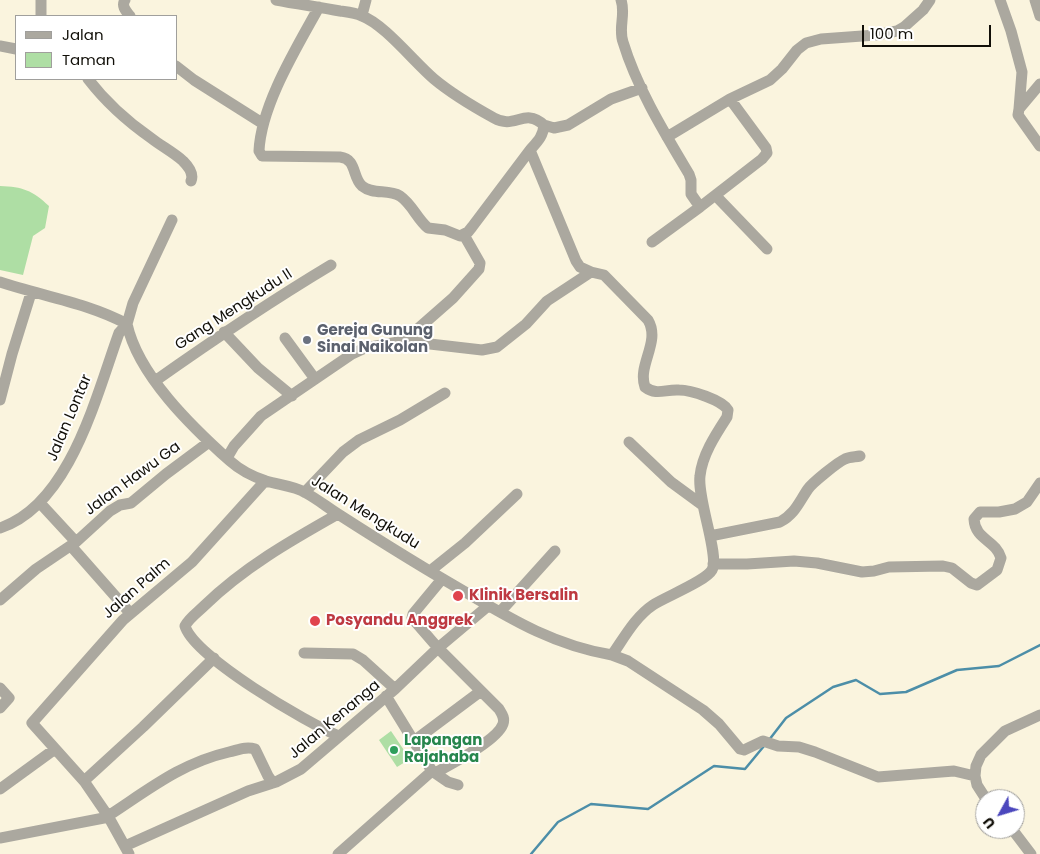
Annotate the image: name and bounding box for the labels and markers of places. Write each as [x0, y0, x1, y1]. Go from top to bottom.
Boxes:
place label: Gereja Gunung Sinai Naikolan [317, 322, 433, 357]
marker: Gereja Gunung Sinai Naikolan [301, 334, 313, 346]
place label: Klinik Bersalin [469, 587, 578, 605]
marker: Klinik Bersalin [451, 589, 465, 603]
place label: Posyandu Anggrek [326, 612, 473, 630]
marker: Posyandu Anggrek [308, 614, 322, 628]
place label: Lapangan Rajahaba [404, 732, 482, 767]
marker: Lapangan Rajahaba [388, 744, 400, 756]

